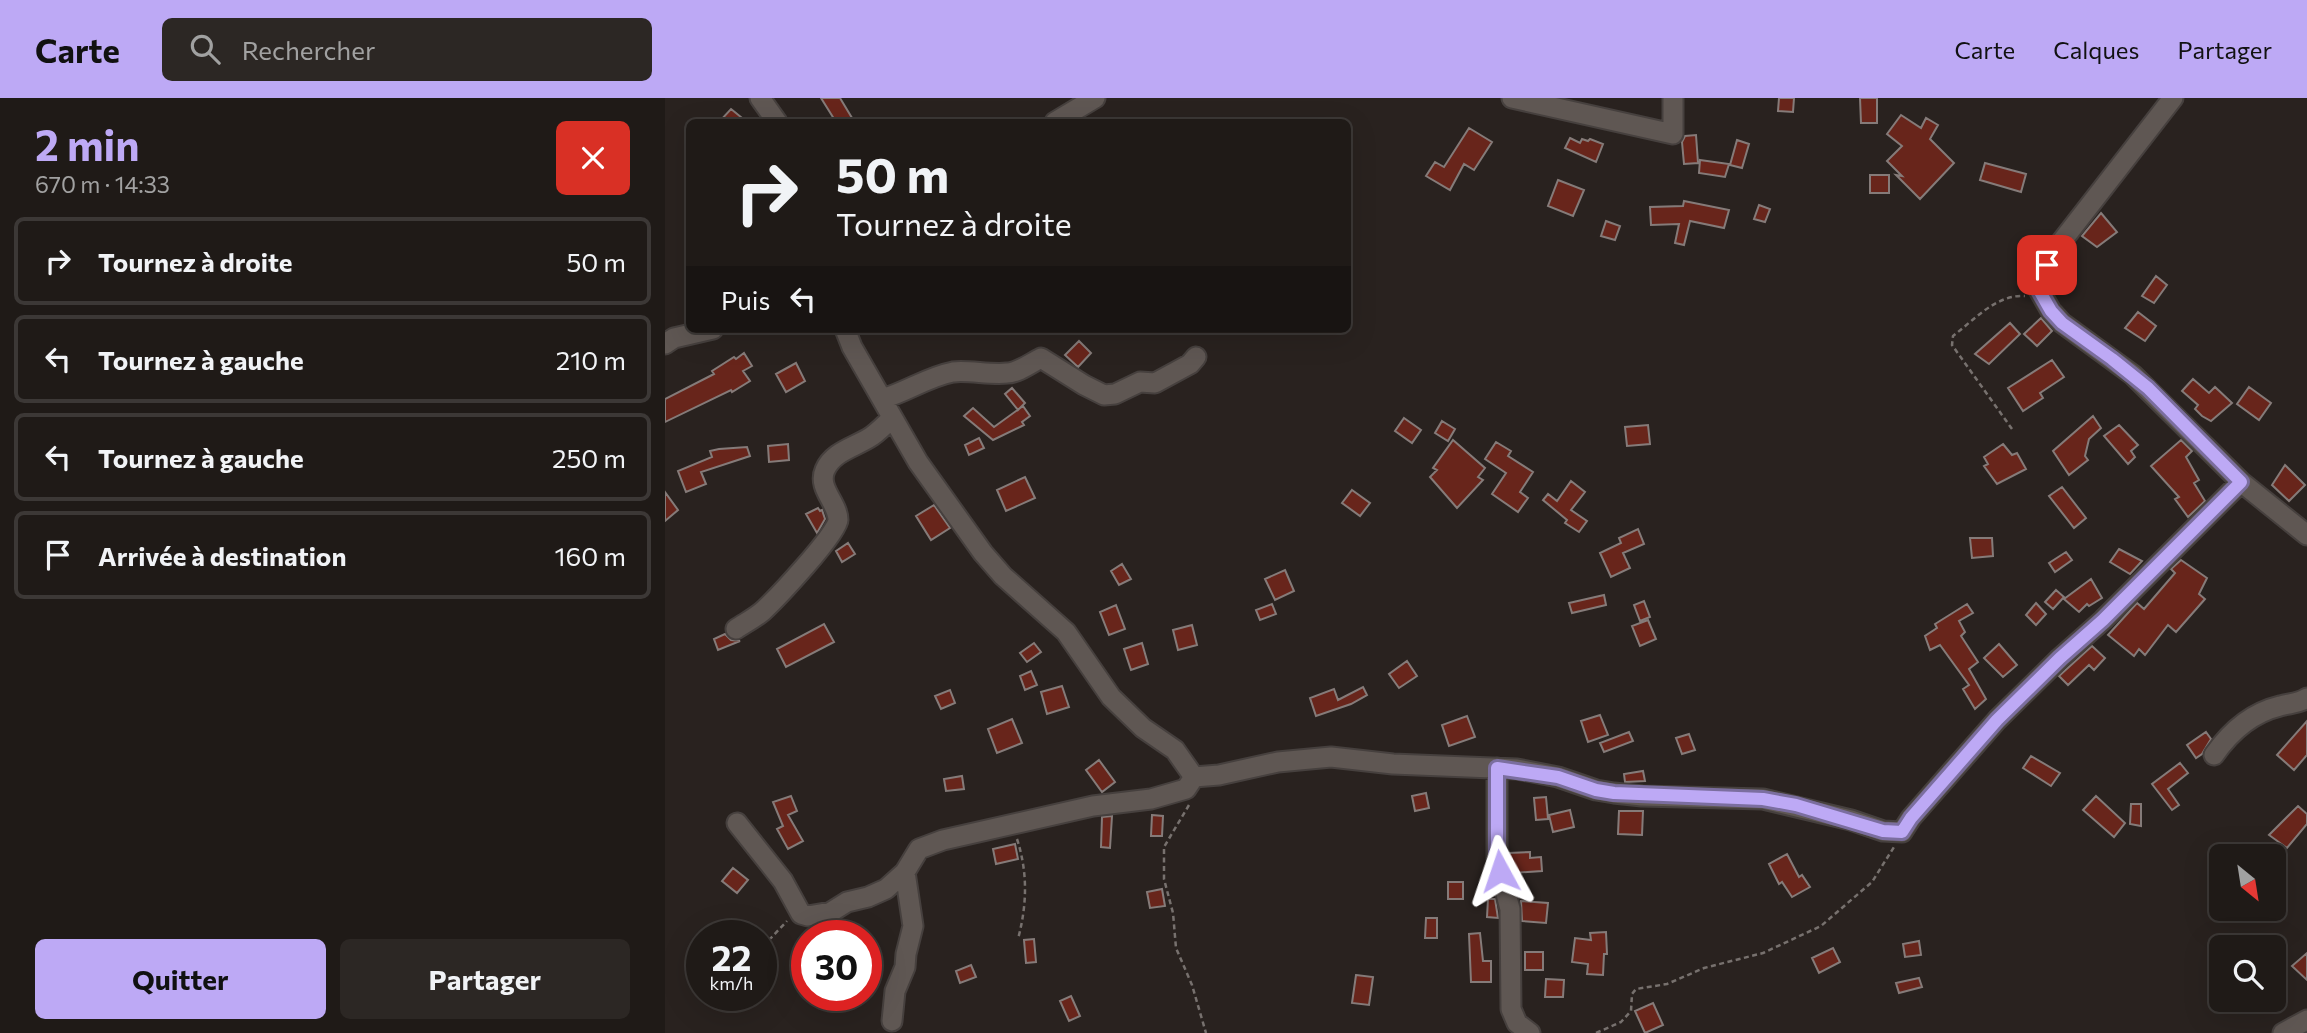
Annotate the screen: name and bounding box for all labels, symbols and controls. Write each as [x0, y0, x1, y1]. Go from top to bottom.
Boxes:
search box [162, 18, 652, 81]
text: Carte [35, 29, 120, 70]
icon: search [186, 30, 224, 68]
text: Rechercher [242, 34, 375, 65]
text: Carte [1954, 35, 2015, 64]
text: Calques [2053, 35, 2139, 64]
text: Partager [2177, 35, 2272, 64]
text: 2 min [35, 118, 140, 170]
button: close [556, 121, 630, 195]
text: 50 m [836, 143, 949, 203]
icon: right [721, 147, 812, 238]
text: 670 m · 14:33 [35, 170, 170, 198]
text: Tournez à droite [836, 203, 1072, 243]
pin [2017, 235, 2077, 295]
icon: right [39, 242, 77, 280]
text: Tournez à droite [98, 246, 293, 277]
text: 50 m [566, 246, 626, 277]
icon: arrive [2028, 246, 2066, 284]
icon: left [784, 280, 822, 318]
text: Puis [721, 284, 770, 315]
icon: left [39, 340, 77, 378]
text: Tournez à gauche [98, 344, 304, 375]
text: 210 m [556, 344, 626, 375]
icon: left [39, 438, 77, 476]
text: Tournez à gauche [98, 442, 304, 473]
text: 250 m [552, 442, 626, 473]
icon: arrive [39, 536, 77, 574]
text: Arrivée à destination [98, 540, 346, 571]
text: 160 m [554, 540, 626, 571]
position arrow [1463, 834, 1537, 908]
north arrow [2209, 844, 2285, 920]
map controls [2209, 844, 2286, 1012]
speed limit sign: 30 [791, 920, 882, 1011]
text: 22 [712, 935, 751, 978]
button: search [2209, 935, 2286, 1012]
button: Quitter [35, 939, 326, 1019]
button: Partager [340, 939, 630, 1019]
text: km/h [710, 972, 753, 994]

